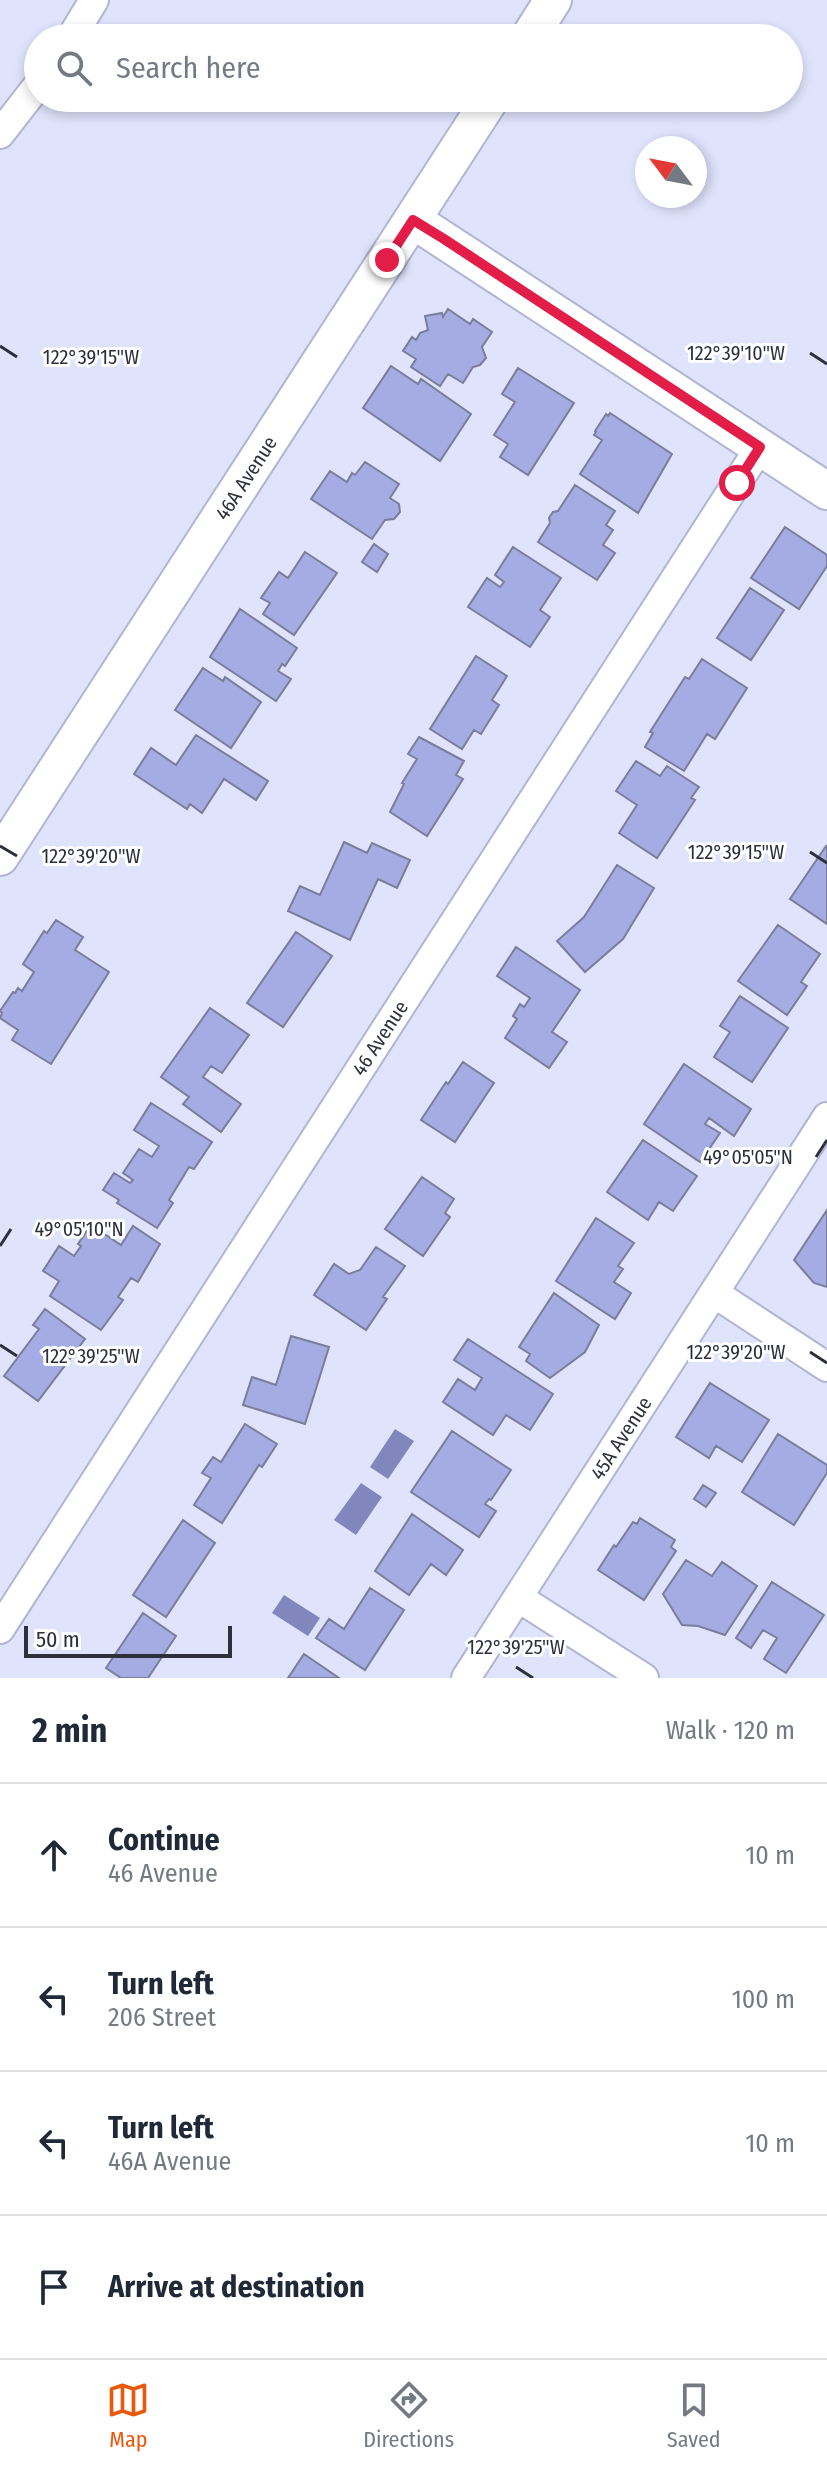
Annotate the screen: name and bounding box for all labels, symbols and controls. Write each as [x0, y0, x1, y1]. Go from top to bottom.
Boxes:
search box [24, 24, 803, 112]
icon: search [52, 46, 96, 90]
text: Search here [116, 50, 261, 86]
north arrow [635, 136, 707, 208]
route end [369, 242, 405, 278]
text: 122°39'10"W [687, 341, 785, 365]
text: 122°39'15"W [43, 345, 139, 369]
street label: 46A Avenue [210, 432, 282, 524]
route start [719, 465, 755, 501]
text: 122°39'15"W [688, 840, 784, 864]
text: 122°39'20"W [42, 844, 140, 868]
street label: 46 Avenue [347, 996, 413, 1080]
text: 49°05'05"N [703, 1145, 793, 1169]
text: 49°05'10"N [34, 1217, 124, 1241]
text: 122°39'20"W [687, 1340, 785, 1364]
text: 122°39'25"W [42, 1344, 140, 1368]
street label: 45A Avenue [585, 1392, 657, 1484]
scale bar [24, 1622, 232, 1658]
text: 50 m [36, 1626, 80, 1653]
text: 122°39'25"W [467, 1635, 565, 1659]
text: 2 min [32, 1710, 107, 1751]
text: Walk · 120 m [666, 1715, 795, 1746]
text: Continue [108, 1822, 220, 1858]
icon: ahead [32, 1833, 76, 1877]
text: 10 m [745, 1840, 795, 1871]
text: 46 Avenue [108, 1858, 218, 1889]
text: Turn left [108, 1966, 214, 2002]
icon: left [32, 1977, 76, 2021]
text: 100 m [732, 1984, 795, 2015]
text: 206 Street [108, 2002, 216, 2033]
text: Turn left [108, 2110, 214, 2146]
icon: left [32, 2121, 76, 2165]
text: 10 m [745, 2128, 795, 2159]
text: 46A Avenue [108, 2146, 231, 2177]
icon: arrive [32, 2265, 76, 2309]
text: Arrive at destination [108, 2269, 365, 2305]
tab: Map [106, 2378, 150, 2453]
tab: Directions [363, 2378, 454, 2453]
tab: Saved [667, 2378, 721, 2453]

